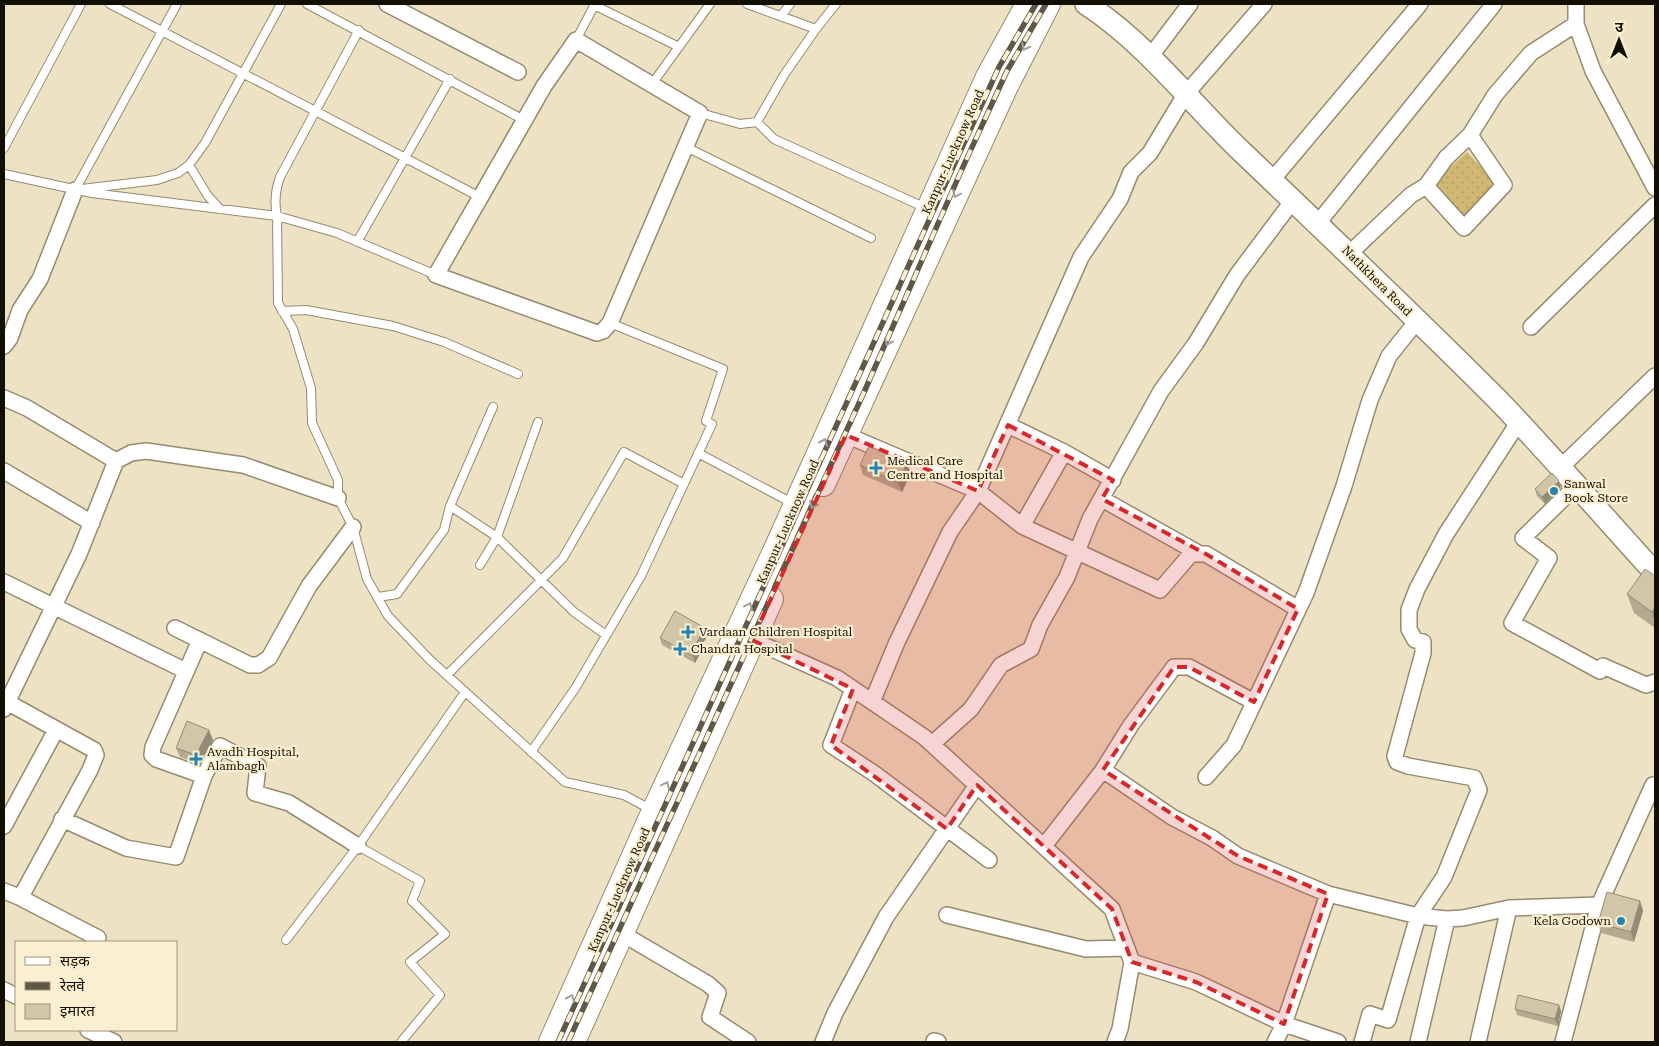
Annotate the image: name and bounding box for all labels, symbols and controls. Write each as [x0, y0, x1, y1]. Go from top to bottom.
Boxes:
north arrow [1594, 15, 1644, 65]
text: उ [1615, 19, 1624, 35]
one-way arrow [1021, 42, 1031, 51]
street label: Kanpur-Lucknow Road [919, 87, 987, 217]
one-way arrow [951, 189, 962, 198]
street label: Nathkhera Road [1339, 243, 1415, 319]
one-way arrow [884, 337, 894, 346]
one-way arrow [817, 438, 828, 447]
place label: Medical Care Centre and Hospital [887, 454, 1003, 482]
street label: Kanpur-Lucknow Road [754, 457, 822, 587]
marker: Medical Care Centre and Hospital [869, 461, 883, 475]
place label: Sanwal Book Store [1564, 477, 1628, 505]
marker: Sanwal Book Store [1548, 485, 1560, 497]
one-way arrow [809, 500, 820, 509]
one-way arrow [743, 602, 754, 611]
marker: Vardaan Children Hospital [681, 625, 695, 639]
place label: Vardaan Children Hospital [699, 625, 853, 639]
marker: Chandra Hospital [673, 642, 687, 656]
place label: Chandra Hospital [691, 642, 793, 656]
place label: Avadh Hospital, Alambagh [207, 745, 299, 773]
marker: Avadh Hospital, Alambagh [189, 752, 203, 766]
one-way arrow [660, 781, 670, 790]
street label: Kanpur-Lucknow Road [585, 825, 653, 955]
place label: Kela Godown [1533, 914, 1611, 928]
marker: Kela Godown [1615, 915, 1627, 927]
legend [15, 941, 178, 1031]
text: सड़क [60, 952, 90, 970]
text: रेलवे [59, 977, 85, 995]
one-way arrow [565, 994, 576, 1003]
text: इमारत [60, 1002, 95, 1020]

